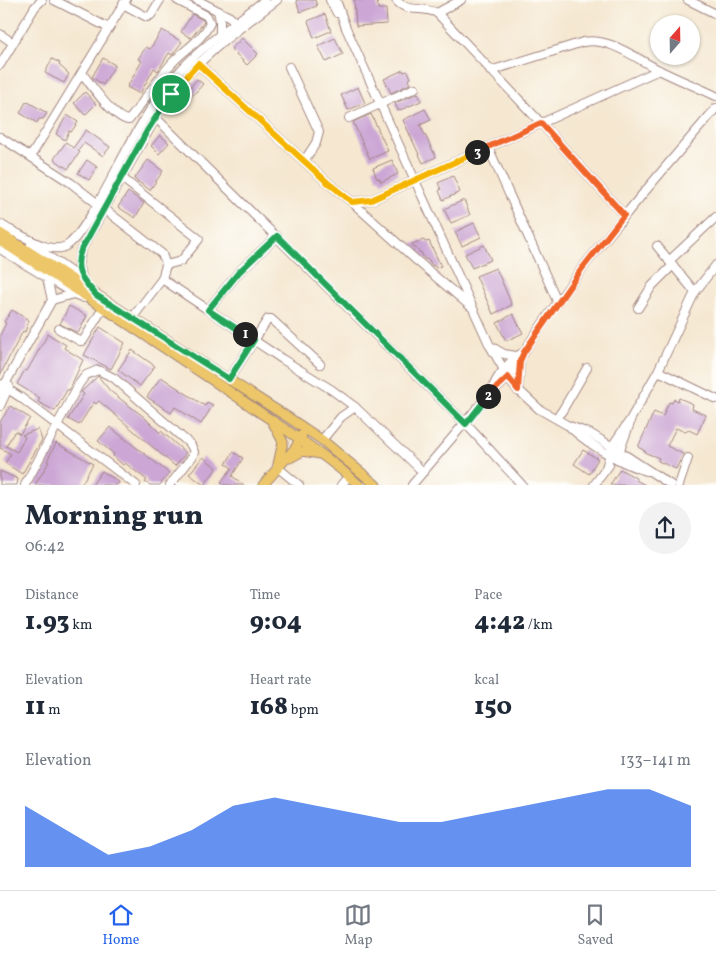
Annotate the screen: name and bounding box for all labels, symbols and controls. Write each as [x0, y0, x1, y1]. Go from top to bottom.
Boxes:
north arrow [650, 15, 700, 65]
map controls [650, 15, 700, 65]
pin [150, 73, 192, 115]
icon: arrive [157, 80, 185, 108]
pin: 3 [464, 140, 490, 164]
text: 3 [474, 143, 481, 162]
pin: 1 [232, 322, 258, 346]
text: 1 [243, 325, 248, 344]
pin: 2 [476, 384, 500, 408]
text: 2 [485, 387, 492, 406]
text: Morning run [25, 497, 203, 536]
button: share [639, 502, 691, 554]
text: 06:42 [25, 536, 65, 558]
text: Distance [25, 586, 79, 605]
text: Time [250, 586, 280, 605]
text: Pace [474, 586, 502, 605]
text: 1.93 [25, 605, 70, 640]
text: 9:04 [250, 605, 302, 640]
text: 4:42 [474, 605, 525, 640]
text: km [70, 616, 92, 635]
text: /km [525, 616, 553, 635]
text: Elevation [25, 671, 83, 690]
text: Heart rate [250, 671, 311, 690]
text: kcal [474, 671, 499, 690]
text: 11 [25, 690, 45, 725]
text: 168 [250, 690, 288, 725]
text: 150 [474, 690, 512, 725]
text: m [45, 701, 61, 720]
text: bpm [288, 701, 319, 720]
text: Elevation [25, 750, 92, 772]
text: 133–141 m [620, 750, 691, 772]
tab: Home [102, 901, 140, 950]
tab: Map [344, 901, 372, 950]
tab: Saved [577, 901, 614, 950]

